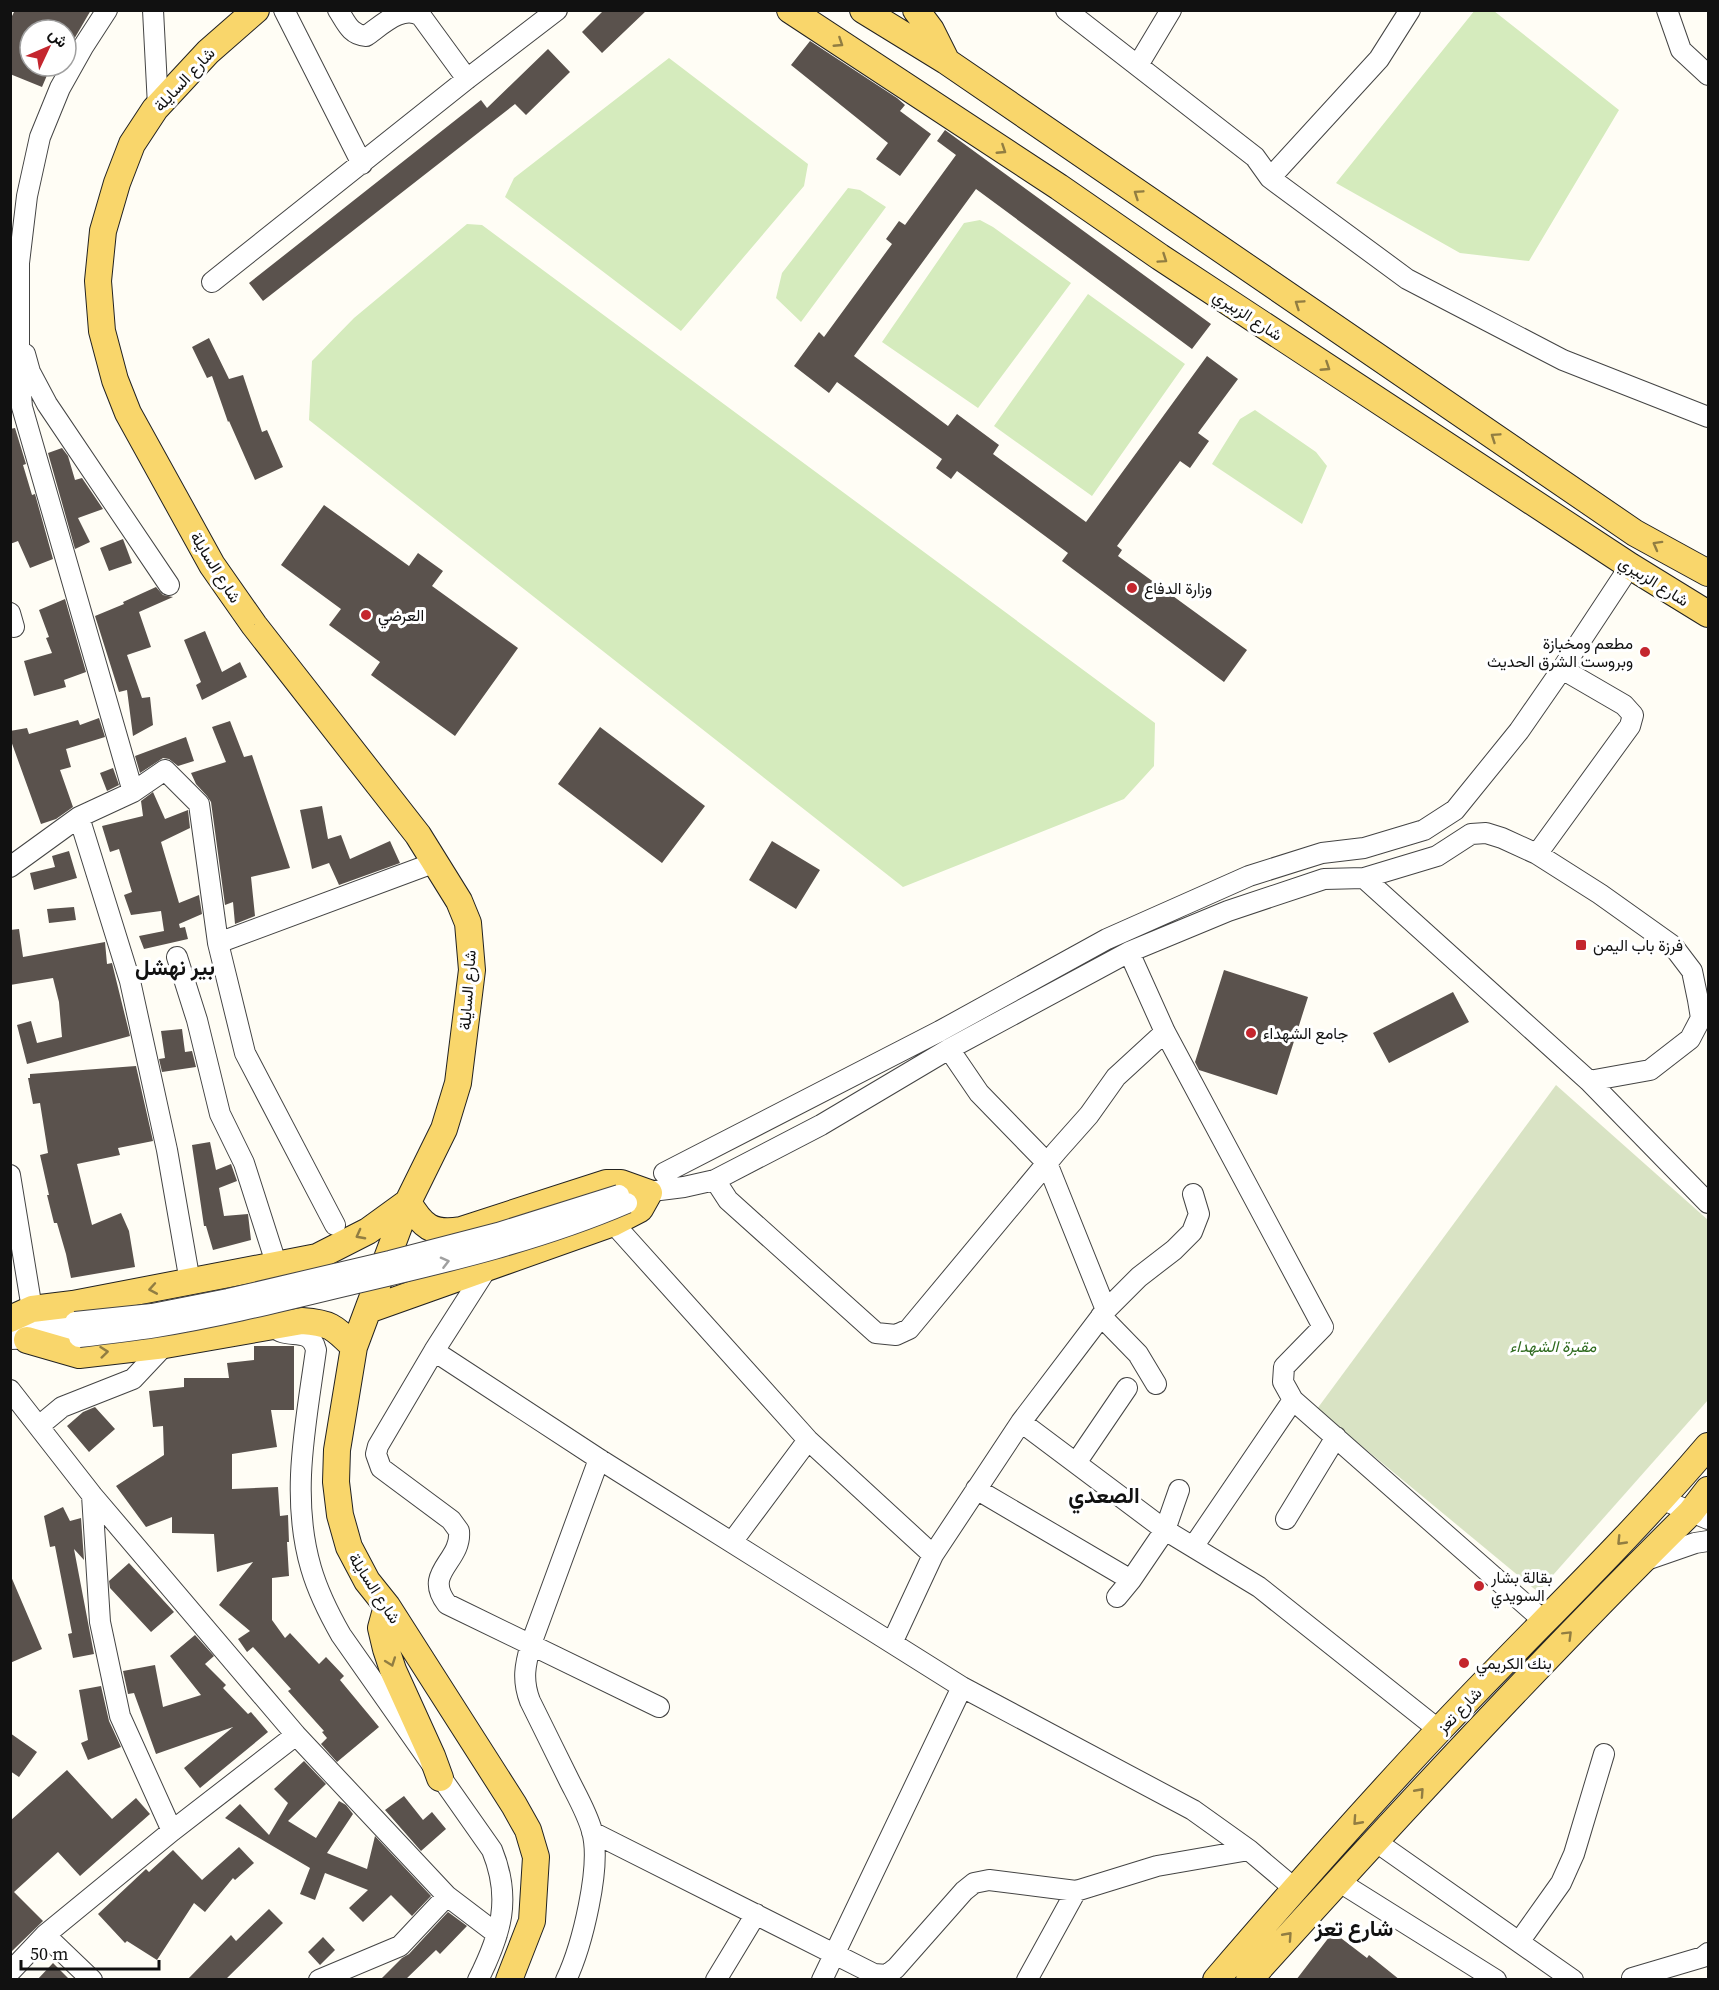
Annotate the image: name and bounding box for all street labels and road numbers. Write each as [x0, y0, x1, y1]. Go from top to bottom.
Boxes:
street label: شارع السايلة [149, 42, 220, 117]
street label: شارع الزبيري [1207, 284, 1287, 348]
street label: شارع السايلة [185, 527, 247, 607]
street label: شارع الزبيري [1613, 551, 1693, 614]
street label: شارع السايلة [453, 949, 482, 1031]
street label: شارع السايلة [343, 1548, 406, 1628]
street label: شارع تعز [1431, 1682, 1487, 1739]

